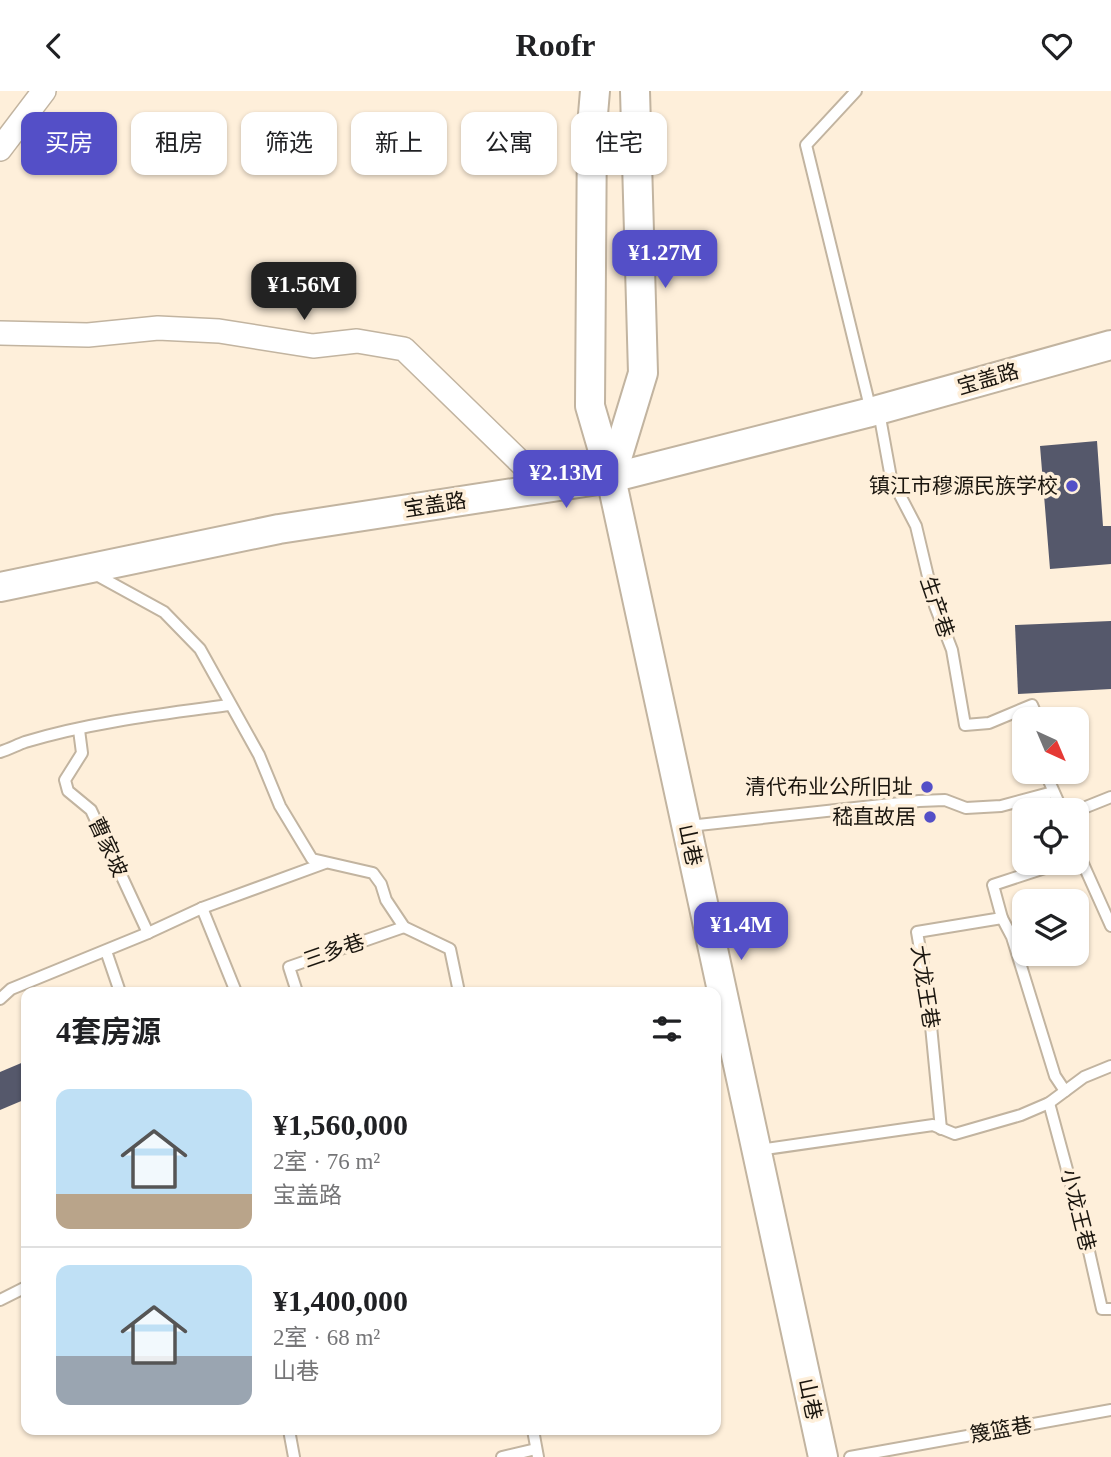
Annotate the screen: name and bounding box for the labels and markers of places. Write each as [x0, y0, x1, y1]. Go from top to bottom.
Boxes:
pin: ¥1.27M [608, 231, 722, 290]
pin: ¥1.56M [247, 263, 361, 322]
pin: ¥2.13M [509, 451, 623, 510]
place label: 镇江市穆源民族学校 [869, 474, 1058, 498]
marker: 镇江市穆源民族学校 [1064, 478, 1080, 494]
place label: 清代布业公所旧址 [745, 775, 913, 799]
marker: 清代布业公所旧址 [919, 779, 935, 795]
place label: 嵇直故居 [832, 805, 916, 829]
marker: 嵇直故居 [922, 809, 938, 825]
pin: ¥1.4M [692, 903, 790, 962]

